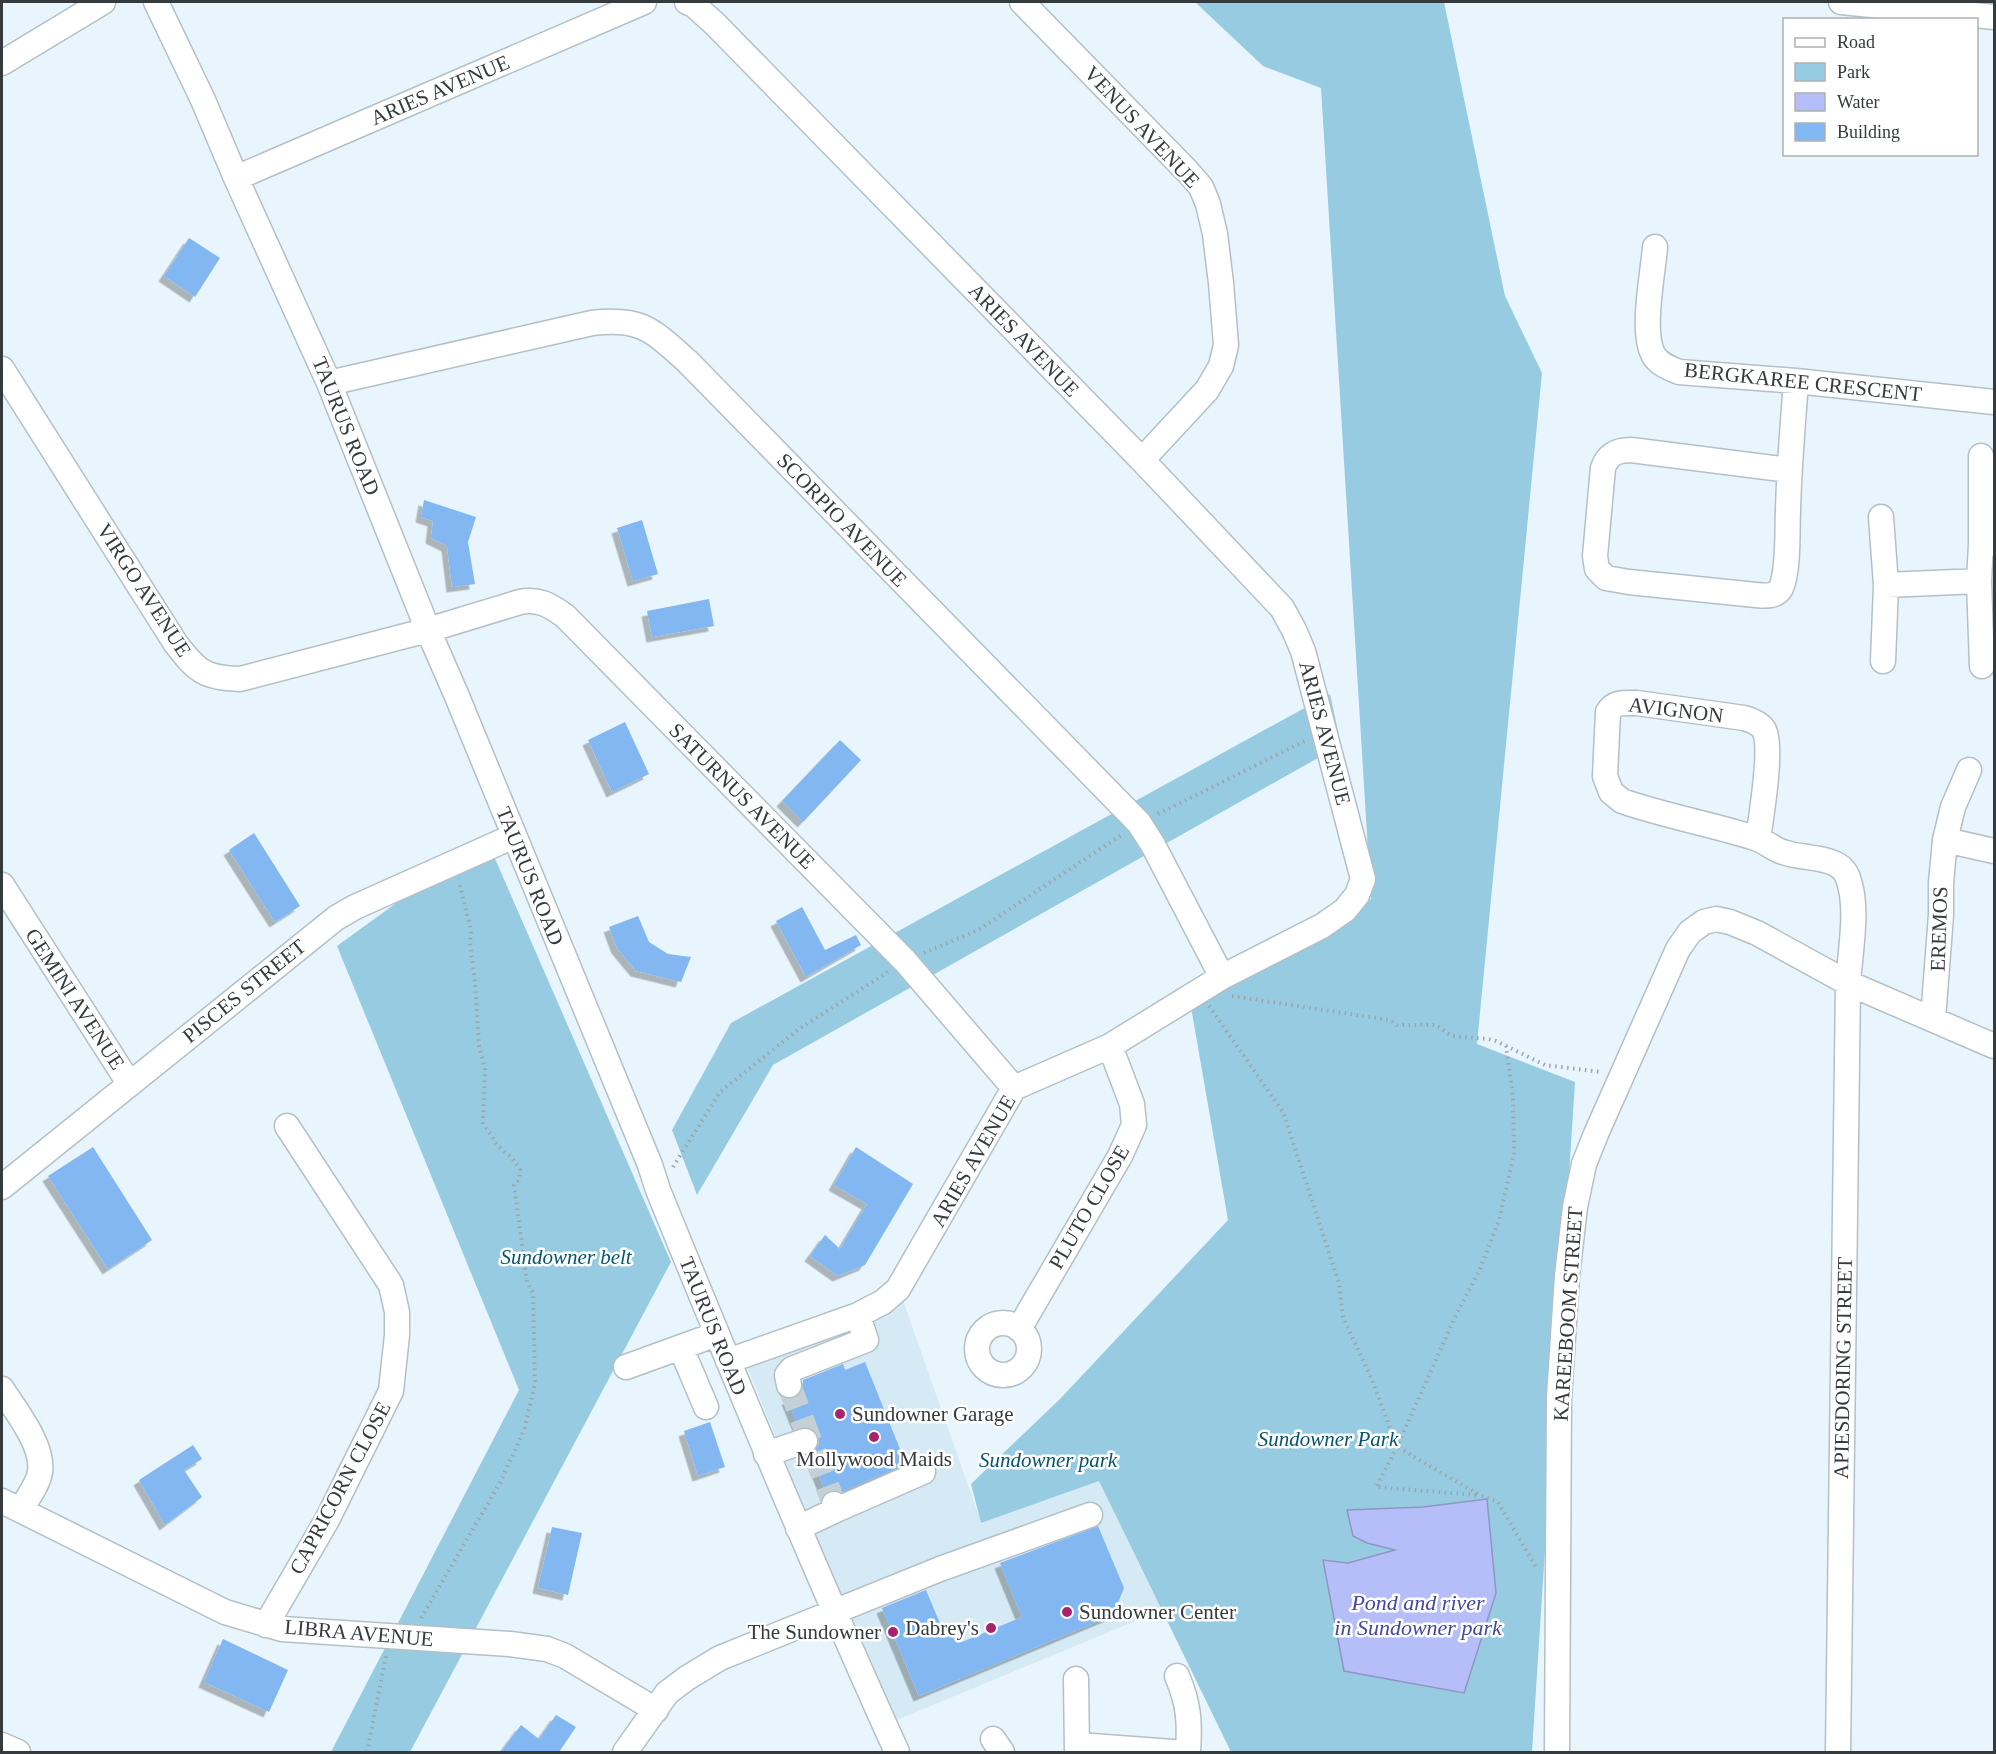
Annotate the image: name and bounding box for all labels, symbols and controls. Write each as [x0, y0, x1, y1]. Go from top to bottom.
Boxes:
legend [1783, 18, 1978, 156]
text: Road [1837, 32, 1875, 52]
street label: ARIES AVENUE [367, 50, 513, 130]
street label: VENUS AVENUE [1079, 61, 1205, 193]
text: Park [1837, 62, 1870, 82]
text: Water [1837, 92, 1880, 112]
text: Building [1837, 122, 1900, 142]
street label: ARIES AVENUE [964, 278, 1084, 402]
street label: TAURUS ROAD [307, 353, 385, 499]
street label: BERGKAREE CRESCENT [1683, 358, 1923, 406]
street label: SCORPIO AVENUE [772, 448, 912, 592]
street label: VIRGO AVENUE [92, 519, 196, 661]
street label: ARIES AVENUE [1294, 658, 1356, 808]
street label: AVIGNON [1627, 692, 1725, 728]
street label: SATURNUS AVENUE [664, 718, 820, 874]
street label: TAURUS ROAD [491, 803, 569, 949]
street label: EREMOS [1926, 886, 1952, 972]
street label: GEMINI AVENUE [20, 924, 130, 1074]
street label: PISCES STREET [178, 934, 310, 1048]
street label: ARIES AVENUE [926, 1091, 1020, 1231]
street label: PLUTO CLOSE [1044, 1141, 1134, 1273]
street label: KAREEBOOM STREET [1549, 1206, 1587, 1422]
park label: Sundowner belt [500, 1245, 633, 1269]
street label: TAURUS ROAD [674, 1253, 752, 1399]
street label: APIESDORING STREET [1829, 1257, 1857, 1479]
street label: CAPRICORN CLOSE [284, 1398, 396, 1578]
place label: Sundowner Garage [852, 1402, 1014, 1426]
marker: Sundowner Garage [833, 1407, 847, 1421]
park label: Sundowner Park [1258, 1427, 1399, 1451]
marker: Mollywood Maids [867, 1430, 881, 1444]
place label: Mollywood Maids [796, 1447, 952, 1471]
park label: Sundowner park [979, 1448, 1118, 1472]
water label: Pond and river in Sundowner park [1334, 1590, 1503, 1640]
place label: Sundowner Center [1079, 1600, 1236, 1624]
marker: Sundowner Center [1060, 1605, 1074, 1619]
street label: LIBRA AVENUE [283, 1615, 435, 1651]
place label: Dabrey's [905, 1616, 979, 1640]
place label: The Sundowner [747, 1620, 881, 1644]
marker: Dabrey's [984, 1621, 998, 1635]
marker: The Sundowner [886, 1625, 900, 1639]

